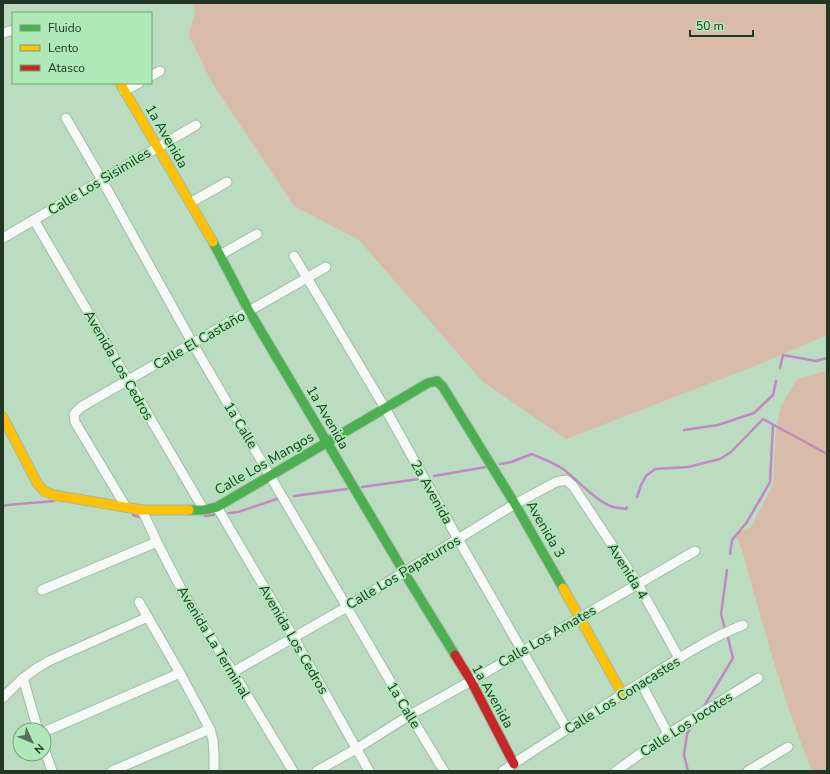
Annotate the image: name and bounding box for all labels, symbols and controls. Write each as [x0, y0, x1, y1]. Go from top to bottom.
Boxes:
legend [12, 12, 152, 84]
scale bar [690, 12, 753, 38]
text: 50 m [696, 18, 724, 34]
text: Fluido [48, 20, 82, 36]
text: Lento [48, 40, 79, 56]
text: Atasco [48, 60, 85, 76]
street label: 1a Avenida [141, 101, 192, 172]
street label: Calle Los Sisimiles [44, 143, 154, 220]
street label: Calle El Castaño [150, 306, 249, 374]
street label: Avenida Los Cedros [79, 307, 158, 424]
street label: 1a Avenida [302, 382, 353, 453]
street label: 1a Calle [219, 398, 262, 452]
street label: Calle Los Mangos [211, 427, 318, 500]
street label: 2a Avenida [406, 457, 457, 528]
street label: Avenida 3 [522, 497, 570, 561]
street label: Calle Los Papaturros [343, 531, 464, 614]
street label: Avenida 4 [603, 539, 652, 603]
street label: Avenida Los Cedros [254, 581, 333, 698]
street label: Avenida La Terminal [172, 583, 255, 703]
street label: Calle Los Amates [495, 601, 600, 672]
street label: Calle Los Conacastes [561, 652, 684, 739]
street label: 1a Avenida [467, 661, 518, 732]
street label: 1a Calle [382, 678, 425, 732]
street label: Calle Los Jocotes [636, 687, 736, 762]
north arrow [12, 722, 52, 762]
text: N [31, 740, 47, 757]

